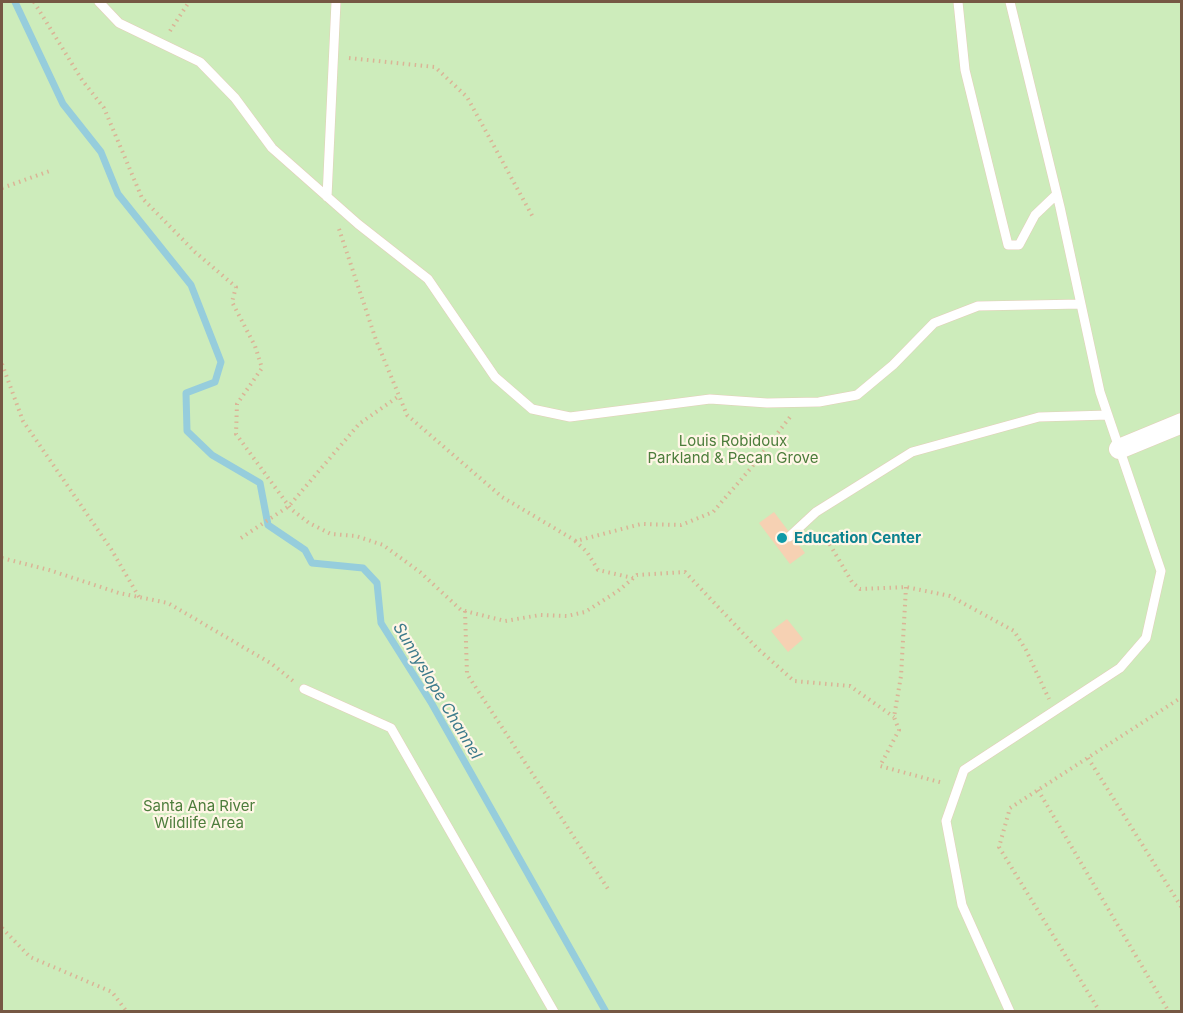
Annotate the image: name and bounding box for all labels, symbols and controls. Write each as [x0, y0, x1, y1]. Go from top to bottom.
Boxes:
park label: Louis Robidoux Parkland & Pecan Grove [648, 432, 818, 467]
place label: Education Center [794, 529, 921, 547]
marker: Education Center [775, 531, 789, 545]
water label: Sunnyslope Channel [389, 619, 485, 763]
park label: Santa Ana River Wildlife Area [143, 797, 255, 832]

